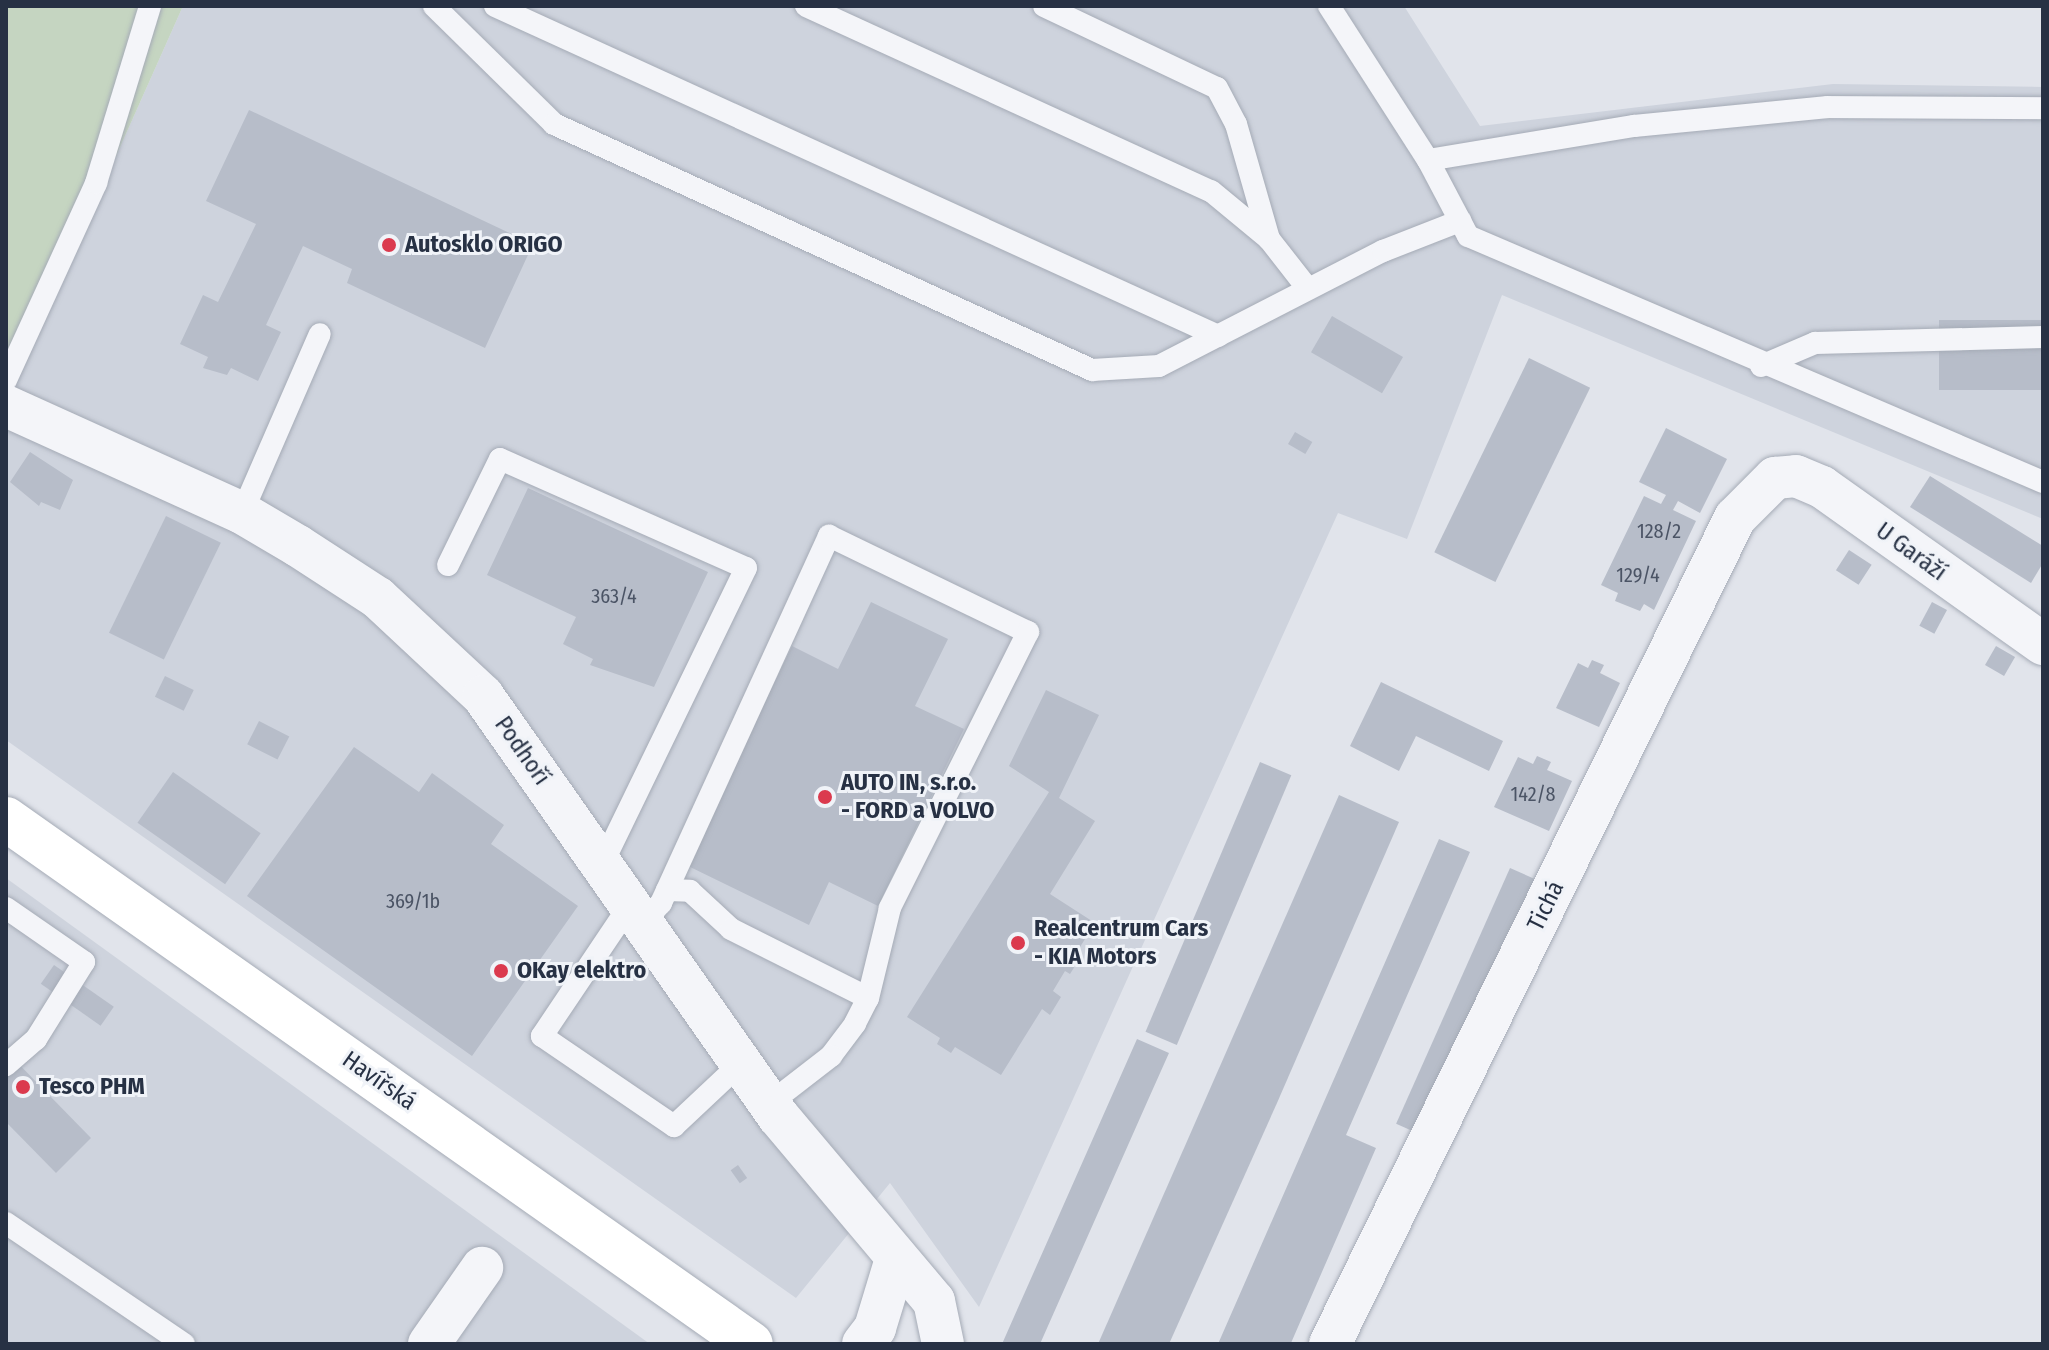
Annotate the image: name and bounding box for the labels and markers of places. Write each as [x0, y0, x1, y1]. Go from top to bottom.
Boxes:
place label: Autosklo ORIGO [405, 231, 563, 259]
marker: Autosklo ORIGO [380, 236, 398, 254]
place label: AUTO IN, s.r.o. - FORD a VOLVO [841, 769, 994, 825]
marker: AUTO IN, s.r.o. - FORD a VOLVO [816, 788, 834, 806]
place label: Realcentrum Cars - KIA Motors [1034, 915, 1208, 971]
marker: Realcentrum Cars - KIA Motors [1009, 934, 1027, 952]
place label: OKay elektro [517, 957, 646, 985]
marker: OKay elektro [492, 962, 510, 980]
place label: Tesco PHM [39, 1073, 145, 1101]
marker: Tesco PHM [14, 1078, 32, 1096]

